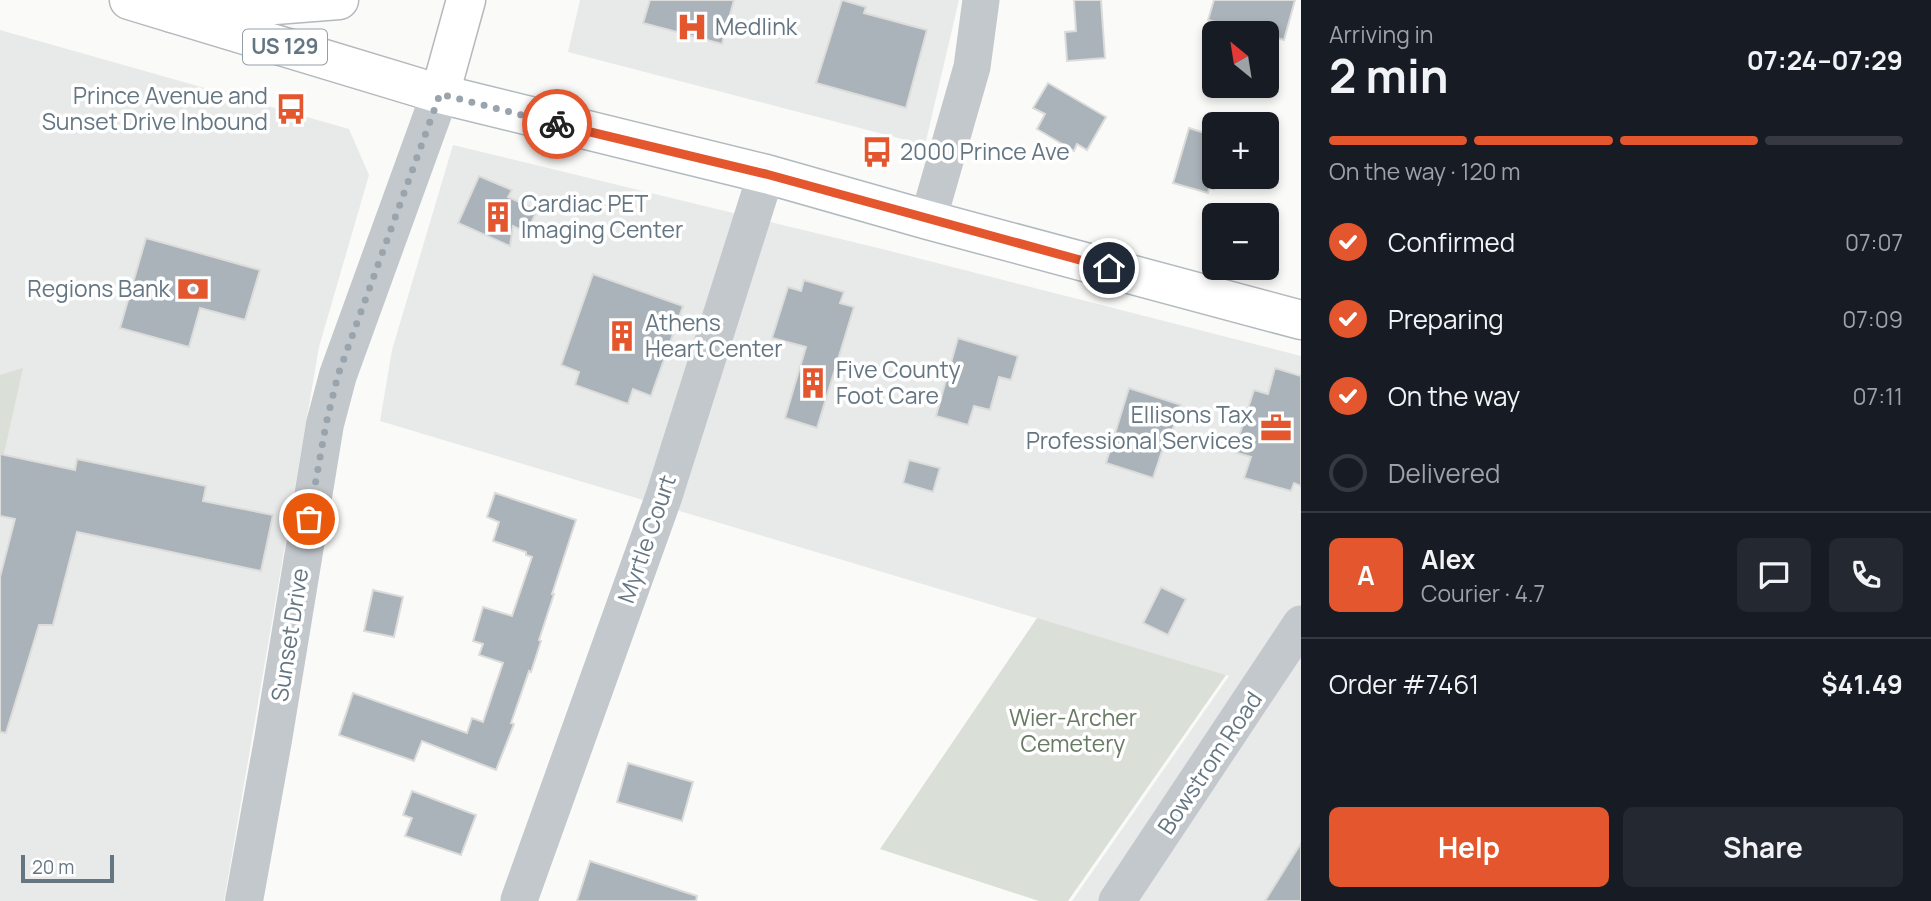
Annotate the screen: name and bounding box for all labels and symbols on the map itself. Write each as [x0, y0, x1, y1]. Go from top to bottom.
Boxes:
hospital icon: Medlink [675, 10, 709, 44]
place label: Medlink [715, 10, 798, 42]
north arrow [1202, 21, 1279, 98]
road number: US 129 [243, 30, 327, 64]
place label: Prince Avenue and Sunset Drive Inbound [42, 79, 268, 137]
courier [522, 89, 592, 159]
bus stop icon: Prince Avenue and Sunset Drive Inbound [274, 92, 308, 126]
bus stop icon: 2000 Prince Ave [860, 135, 894, 169]
place label: 2000 Prince Ave [900, 135, 1070, 167]
place label: Cardiac PET Imaging Center [521, 187, 683, 245]
building icon: Cardiac PET Imaging Center [481, 200, 515, 234]
pin [1079, 238, 1139, 298]
place label: Regions Bank [27, 272, 171, 304]
bank icon: Regions Bank [176, 272, 210, 306]
place label: Athens Heart Center [645, 306, 783, 364]
building icon: Athens Heart Center [605, 319, 639, 353]
place label: Five County Foot Care [836, 353, 961, 411]
building icon: Five County Foot Care [796, 366, 830, 400]
place label: Ellisons Tax Professional Services [1026, 398, 1253, 456]
office icon: Ellisons Tax Professional Services [1259, 411, 1293, 445]
street label: Myrtle Court [609, 470, 683, 607]
pin [279, 489, 339, 549]
street label: Sunset Drive [263, 566, 315, 704]
street label: Bowstrom Road [1149, 685, 1269, 840]
park label: Wier-Archer Cemetery [1009, 701, 1137, 759]
scale bar [21, 852, 114, 884]

